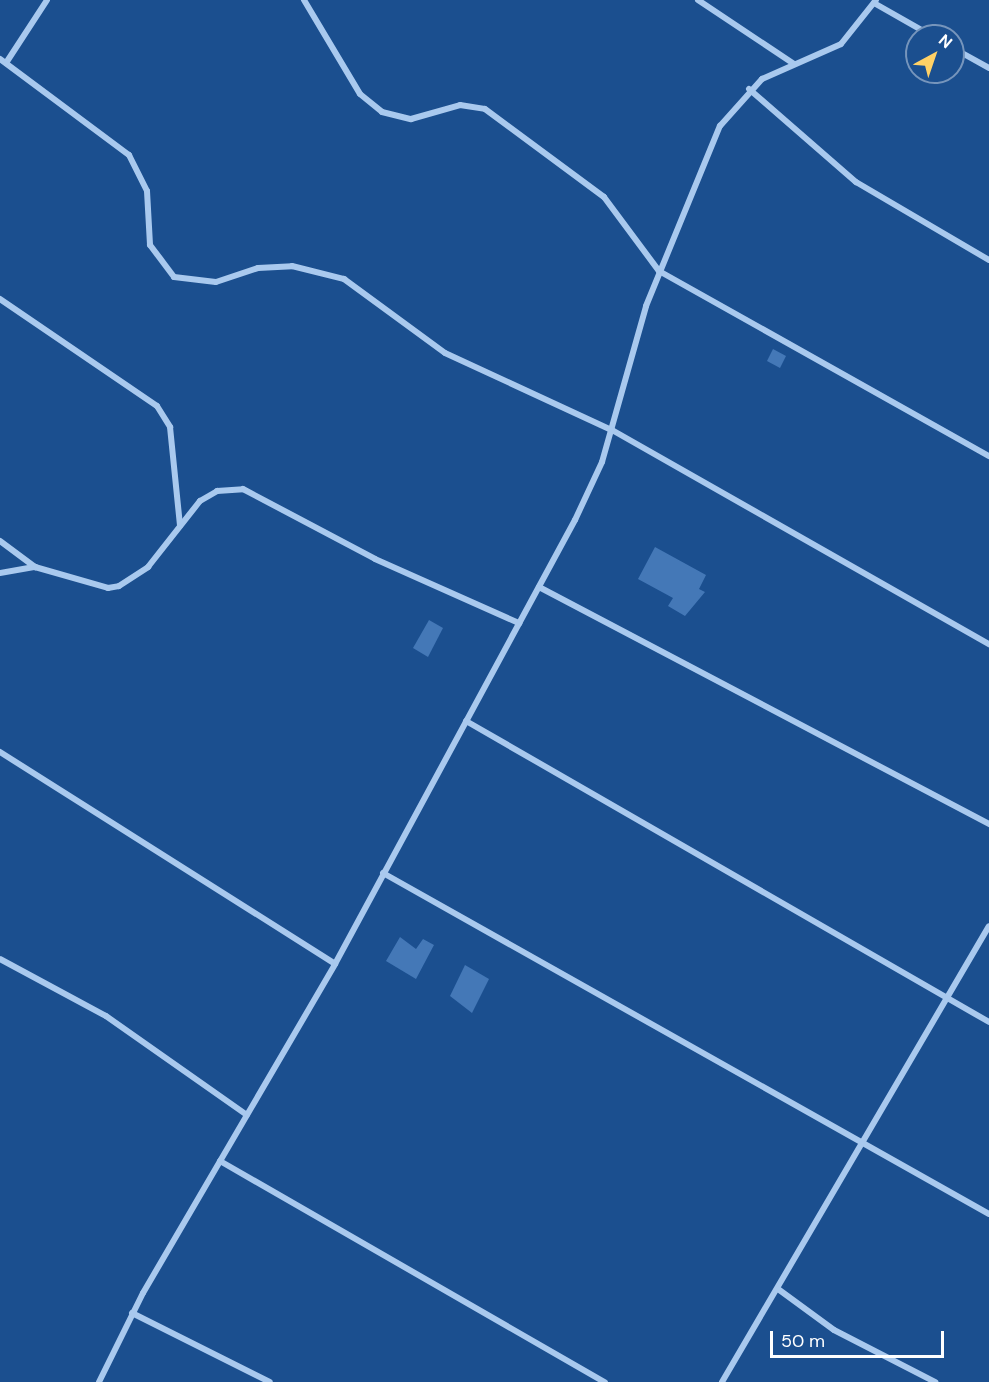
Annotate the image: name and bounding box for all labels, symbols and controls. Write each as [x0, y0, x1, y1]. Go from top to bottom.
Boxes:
north arrow [905, 24, 965, 84]
text: N [934, 30, 957, 53]
scale bar [773, 1319, 947, 1357]
text: 50 m [781, 1329, 825, 1353]

